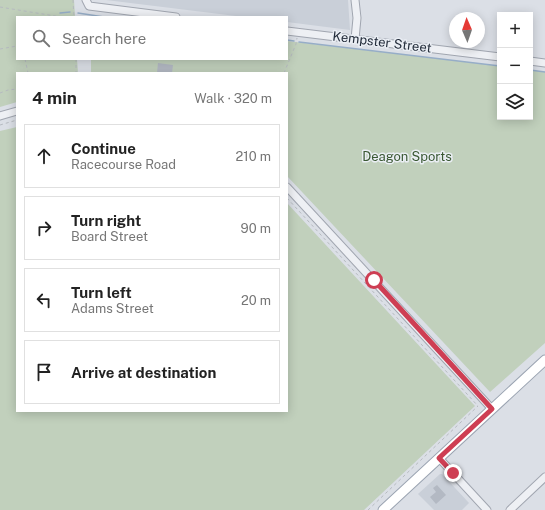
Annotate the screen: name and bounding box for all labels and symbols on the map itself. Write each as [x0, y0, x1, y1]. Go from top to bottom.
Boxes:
north arrow [449, 12, 485, 48]
street label: Kempster Street [332, 28, 432, 56]
park label: Deagon Sports [362, 149, 452, 164]
route start [365, 271, 383, 289]
route end [444, 464, 462, 482]

